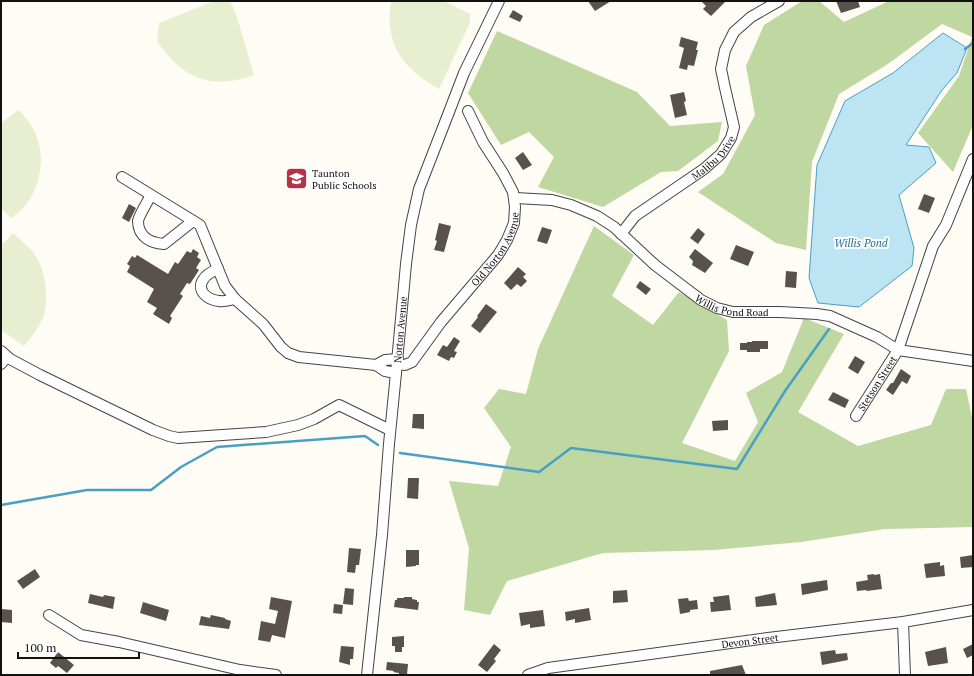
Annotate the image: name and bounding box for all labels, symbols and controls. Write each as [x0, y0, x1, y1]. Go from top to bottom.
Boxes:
street label: Malibu Drive [689, 133, 737, 182]
school or university icon: Taunton Public Schools [284, 166, 310, 192]
place label: Taunton Public Schools [312, 167, 377, 192]
street label: Old Norton Avenue [468, 212, 521, 289]
water label: Willis Pond [834, 236, 888, 250]
street label: Willis Pond Road [693, 291, 769, 319]
street label: Norton Avenue [390, 296, 410, 364]
street label: Stetson Street [855, 353, 899, 413]
street label: Devon Street [721, 630, 779, 651]
scale bar [18, 634, 139, 660]
text: 100 m [24, 640, 57, 655]

